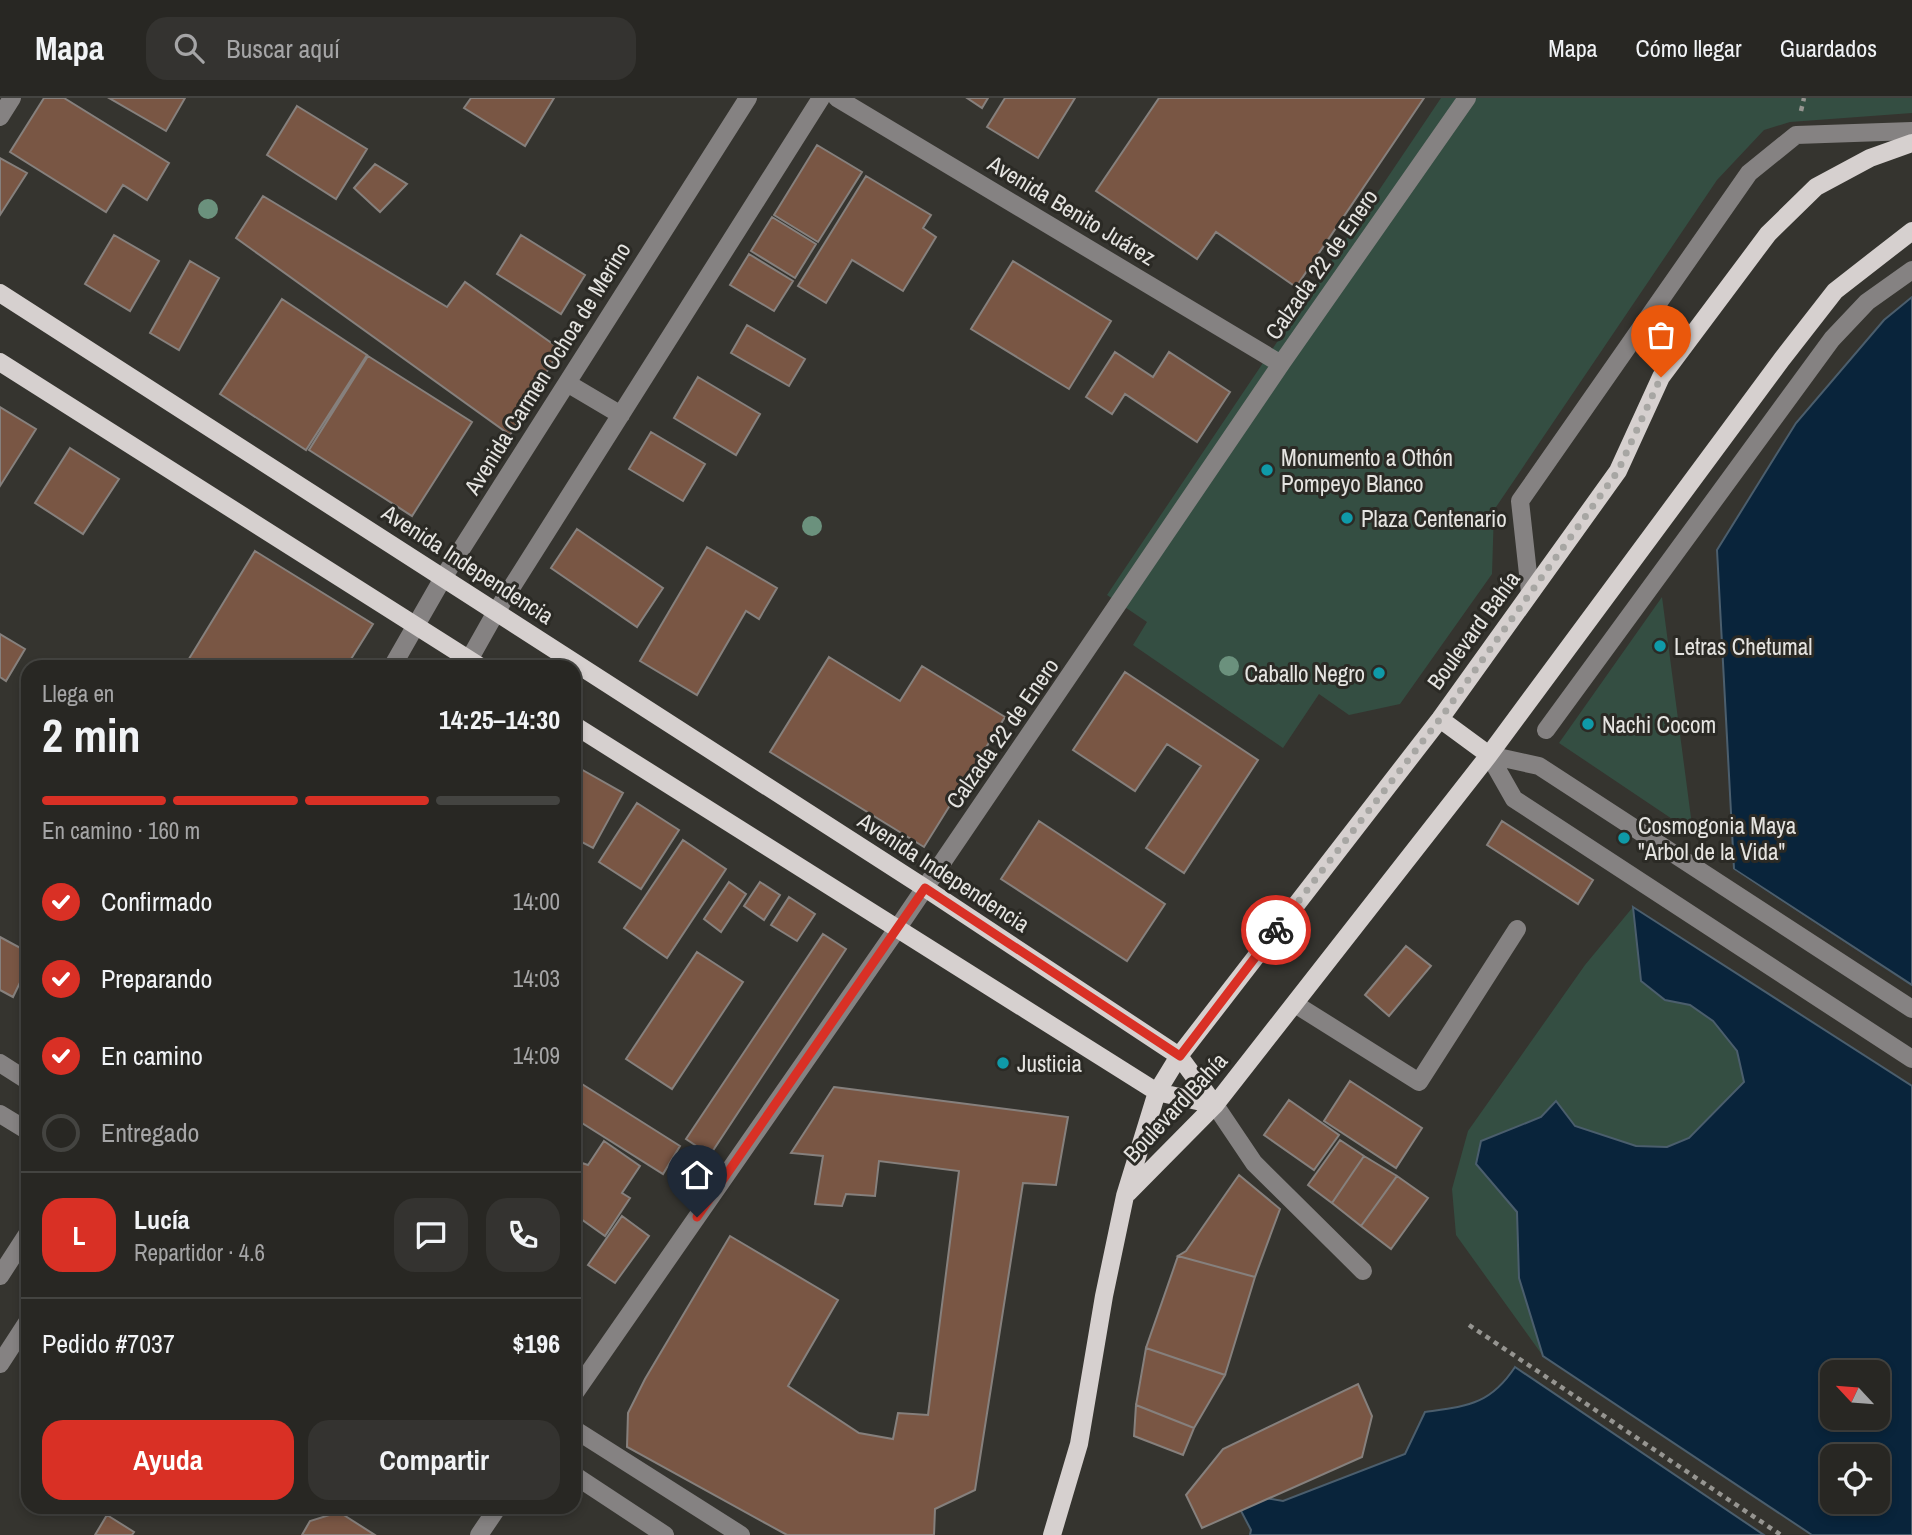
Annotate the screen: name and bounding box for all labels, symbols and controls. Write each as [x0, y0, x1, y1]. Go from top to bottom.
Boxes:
search box [146, 17, 636, 80]
text: Mapa [35, 26, 104, 70]
icon: search [170, 29, 208, 67]
text: Buscar aquí [226, 31, 340, 66]
text: Mapa [1548, 32, 1598, 64]
text: Cómo llegar [1636, 32, 1742, 64]
text: Guardados [1780, 32, 1877, 64]
street label: Avenida Benito Juárez [982, 147, 1162, 272]
street label: Calzada 22 de Enero [1257, 183, 1385, 345]
street label: Avenida Carmen Ochoa de Merino [456, 236, 638, 501]
pin [1631, 305, 1691, 377]
icon: bag [1642, 316, 1680, 354]
place label: Monumento a Othón Pompeyo Blanco [1281, 442, 1453, 499]
marker: Monumento a Othón Pompeyo Blanco [1259, 462, 1275, 478]
street label: Avenida Independencia [375, 496, 560, 631]
place label: Plaza Centenario [1361, 503, 1507, 534]
marker: Plaza Centenario [1339, 510, 1355, 526]
street label: Boulevard Bahía [1419, 564, 1527, 696]
place label: Letras Chetumal [1674, 631, 1812, 662]
marker: Letras Chetumal [1652, 638, 1668, 654]
street label: Calzada 22 de Enero [938, 652, 1066, 814]
place label: Caballo Negro [1244, 658, 1365, 689]
marker: Caballo Negro [1371, 665, 1387, 681]
text: Llega en [42, 678, 114, 709]
text: 14:25–14:30 [439, 702, 560, 737]
text: 2 min [42, 704, 141, 766]
place label: Nachi Cocom [1602, 709, 1716, 740]
marker: Nachi Cocom [1580, 716, 1596, 732]
street label: Avenida Independencia [851, 804, 1036, 939]
place label: Cosmogonia Maya "Arbol de la Vida" [1638, 810, 1797, 867]
text: En camino · 160 m [42, 815, 200, 846]
marker: Cosmogonia Maya "Arbol de la Vida" [1616, 830, 1632, 846]
icon: check [42, 883, 80, 921]
text: Confirmado [101, 884, 212, 919]
text: 14:00 [513, 886, 560, 917]
courier [1241, 895, 1311, 965]
icon: bike [1257, 911, 1295, 949]
icon: check [42, 960, 80, 998]
text: Preparando [101, 961, 212, 996]
text: 14:03 [513, 963, 560, 994]
icon: check [42, 1037, 80, 1075]
text: En camino [101, 1038, 203, 1073]
text: 14:09 [513, 1040, 560, 1071]
street label: Boulevard Bahía [1116, 1045, 1234, 1169]
place label: Justicia [1017, 1048, 1083, 1079]
marker: Justicia [995, 1055, 1011, 1071]
text: Entregado [101, 1115, 199, 1150]
pin [667, 1145, 727, 1217]
icon: home [678, 1156, 716, 1194]
button: chat [394, 1198, 468, 1272]
button: phone [486, 1198, 560, 1272]
text: Lucía [134, 1202, 190, 1237]
text: L [72, 1218, 86, 1253]
text: Repartidor · 4.6 [134, 1237, 265, 1268]
text: Pedido #7037 [42, 1326, 175, 1361]
text: $196 [513, 1326, 560, 1361]
north arrow [1820, 1360, 1890, 1430]
map controls [1820, 1360, 1890, 1514]
button: Ayuda [42, 1420, 294, 1500]
button: Compartir [308, 1420, 560, 1500]
button: locate [1820, 1444, 1890, 1514]

